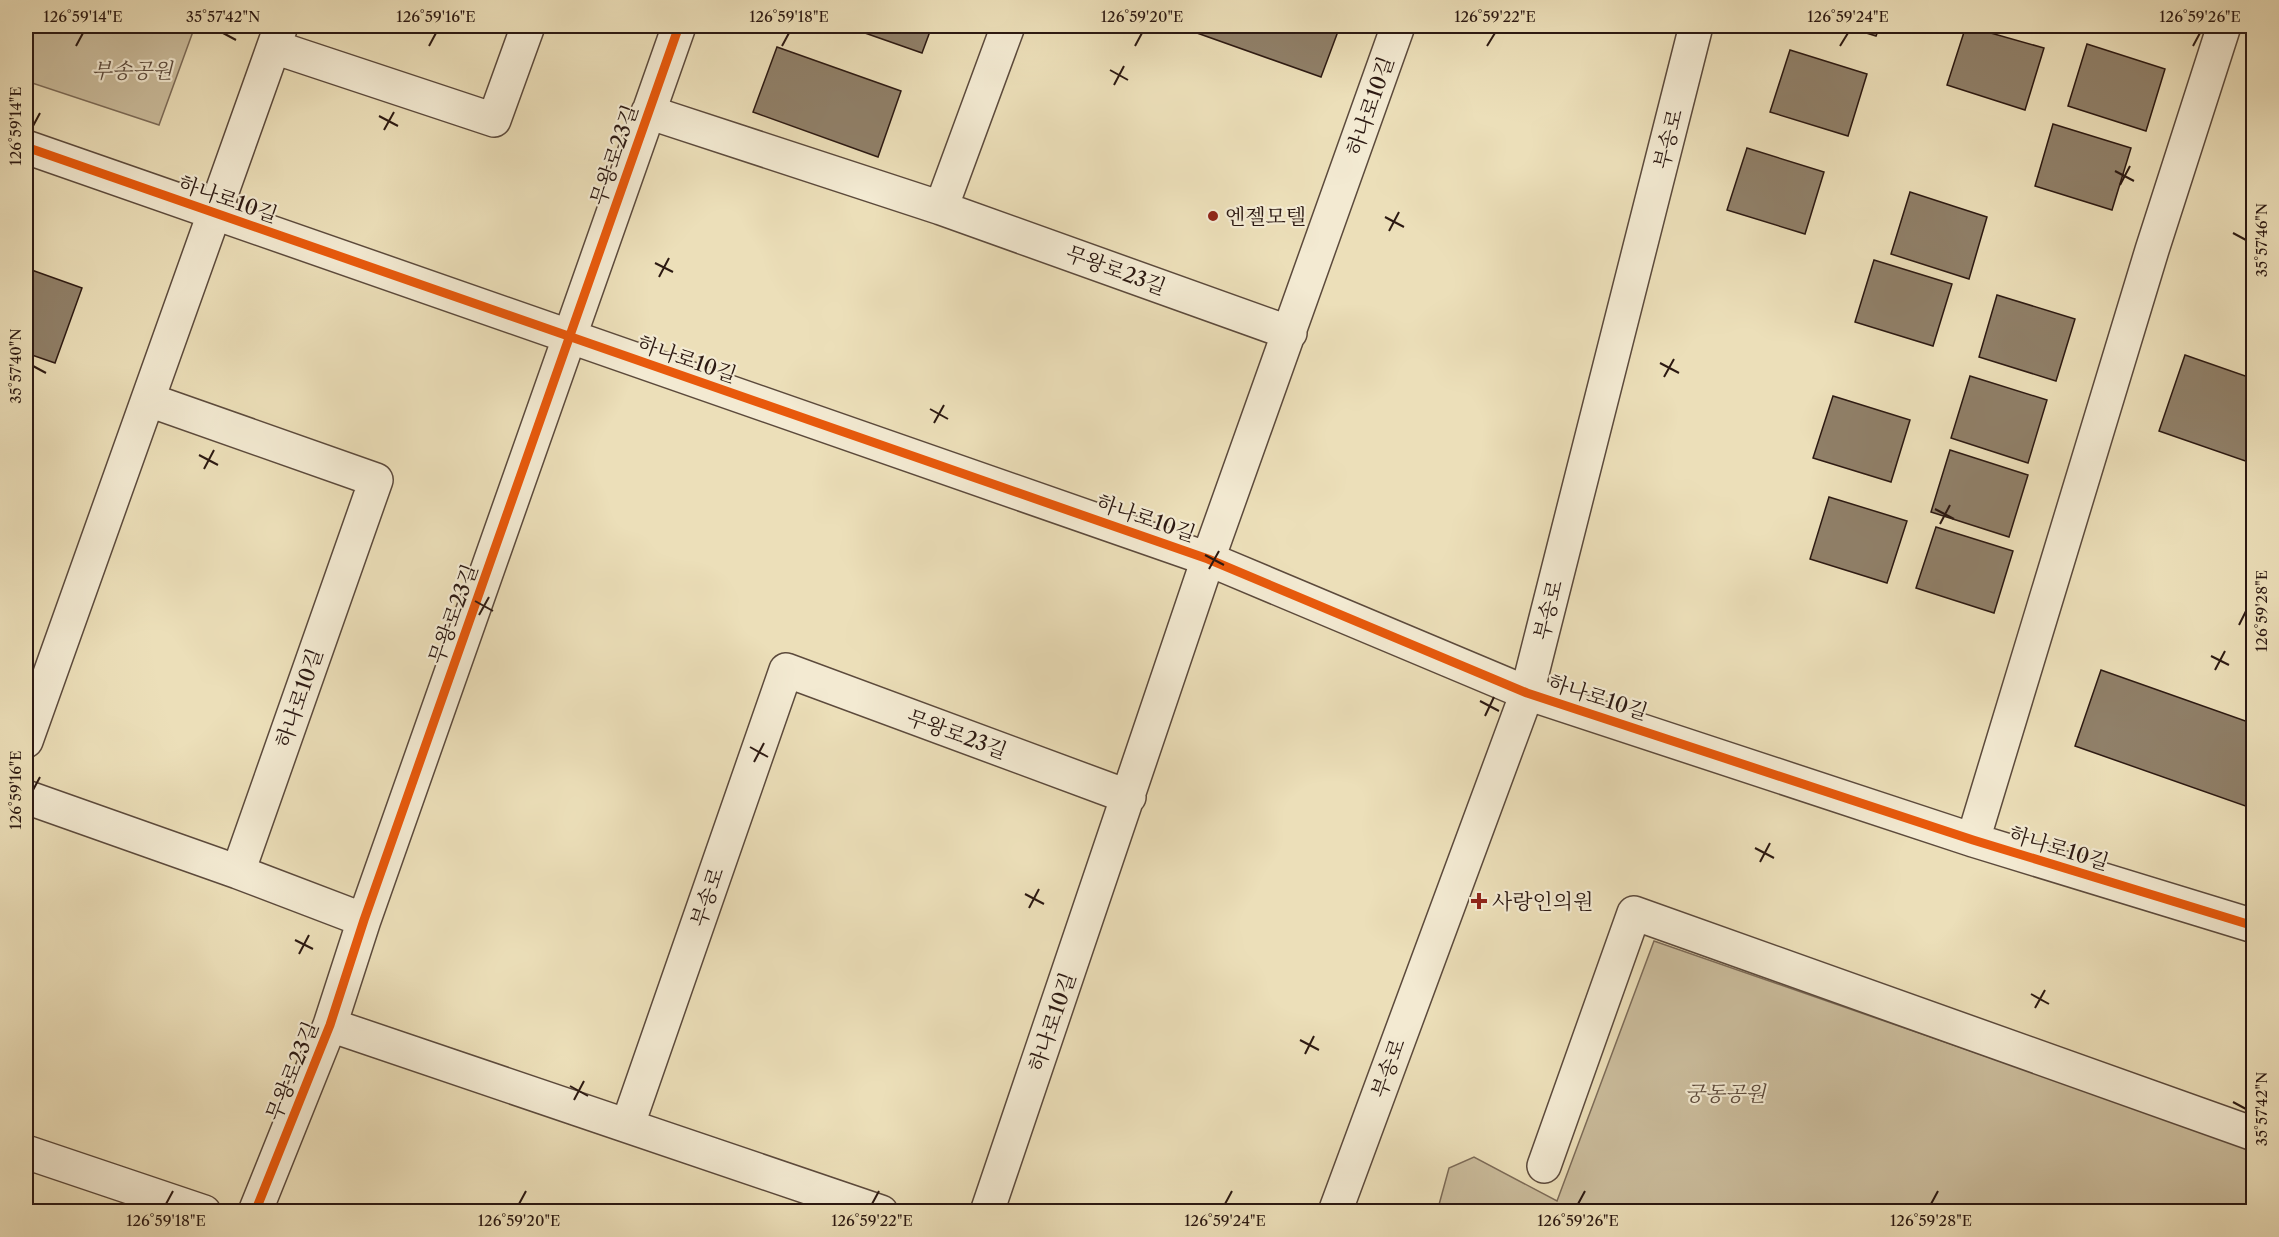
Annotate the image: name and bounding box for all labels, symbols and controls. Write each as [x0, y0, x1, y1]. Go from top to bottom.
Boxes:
text: 126°59'14"E [43, 7, 123, 26]
text: 35°57'42"N [186, 7, 260, 26]
text: 126°59'16"E [396, 7, 476, 26]
text: 126°59'18"E [749, 7, 829, 26]
text: 126°59'20"E [1101, 7, 1183, 26]
text: 126°59'22"E [1454, 7, 1536, 26]
text: 126°59'24"E [1807, 7, 1889, 26]
text: 126°59'26"E [2159, 7, 2241, 26]
street label: 하나로10길 [1341, 53, 1399, 159]
park label: 부송공원 [91, 58, 174, 83]
text: 126°59'14"E [6, 86, 25, 166]
street label: 무왕로23길 [585, 101, 643, 209]
street label: 부송로 [1649, 106, 1687, 172]
street label: 하나로10길 [175, 170, 281, 228]
text: 35°57'46"N [2252, 203, 2271, 277]
place label: 엔젤모텔 [1225, 204, 1306, 229]
marker: 엔젤모텔 [1206, 209, 1220, 223]
street label: 무왕로23길 [1062, 240, 1170, 300]
text: 35°57'40"N [6, 328, 25, 404]
street label: 하나로10길 [634, 330, 740, 388]
street label: 하나로10길 [1093, 489, 1199, 547]
street label: 무왕로23길 [423, 560, 483, 668]
text: 126°59'28"E [2252, 570, 2271, 652]
street label: 부송로 [1529, 577, 1567, 643]
street label: 하나로10길 [270, 645, 328, 751]
street label: 하나로10길 [1545, 669, 1651, 725]
street label: 무왕로23길 [903, 704, 1011, 764]
text: 126°59'16"E [6, 750, 25, 830]
street label: 하나로10길 [2006, 821, 2112, 875]
street label: 부송로 [685, 864, 729, 930]
place label: 사랑인의원 [1492, 889, 1593, 914]
marker: 사랑인의원 [1470, 892, 1488, 910]
street label: 하나로10길 [1023, 969, 1081, 1075]
street label: 무왕로23길 [261, 1018, 323, 1124]
street label: 부송로 [1366, 1035, 1410, 1101]
text: 35°57'42"N [2252, 1072, 2271, 1146]
park label: 궁동공원 [1684, 1081, 1767, 1106]
text: 126°59'18"E [126, 1211, 206, 1230]
text: 126°59'20"E [478, 1211, 560, 1230]
text: 126°59'22"E [831, 1211, 913, 1230]
text: 126°59'24"E [1184, 1211, 1266, 1230]
text: 126°59'26"E [1537, 1211, 1619, 1230]
text: 126°59'28"E [1890, 1211, 1972, 1230]

